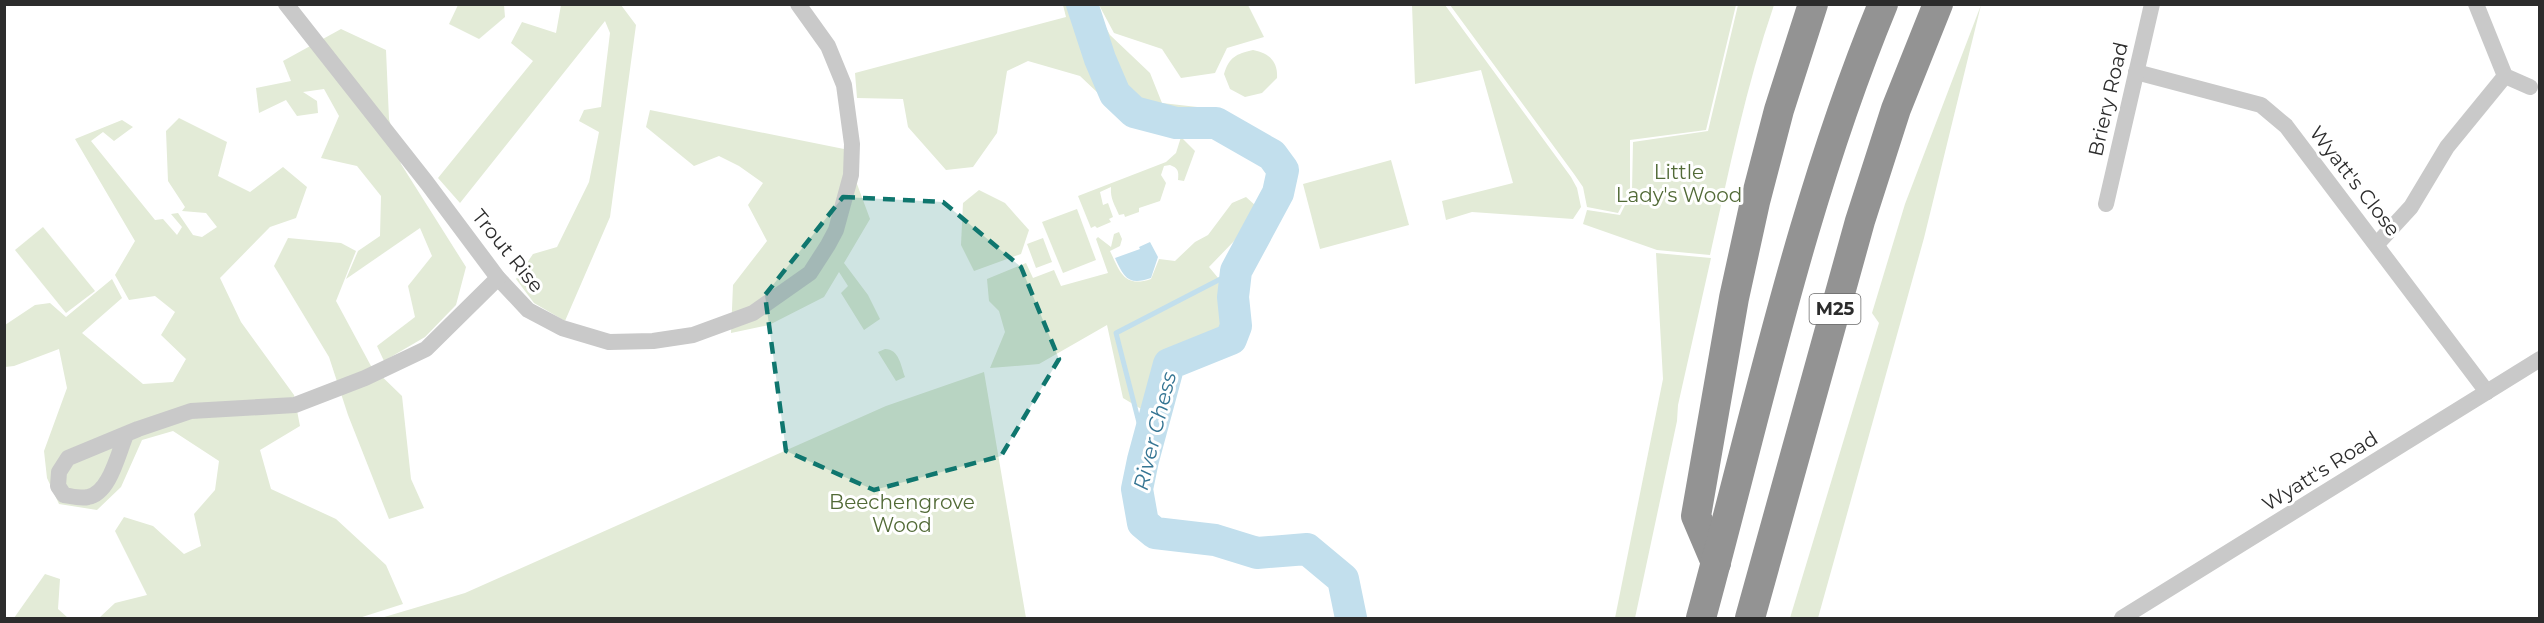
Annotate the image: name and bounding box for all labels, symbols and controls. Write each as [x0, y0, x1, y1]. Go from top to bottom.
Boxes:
street label: Briery Road [2083, 39, 2133, 159]
street label: Wyatt's Close [2304, 121, 2406, 241]
park label: Little Lady's Wood [1616, 160, 1742, 207]
street label: Trout Rise [467, 205, 549, 297]
road number: M25 [1810, 294, 1860, 324]
water label: River Chess [1128, 369, 1181, 493]
street label: Wyatt's Road [2258, 426, 2382, 516]
park label: Beechengrove Wood [829, 490, 975, 537]

